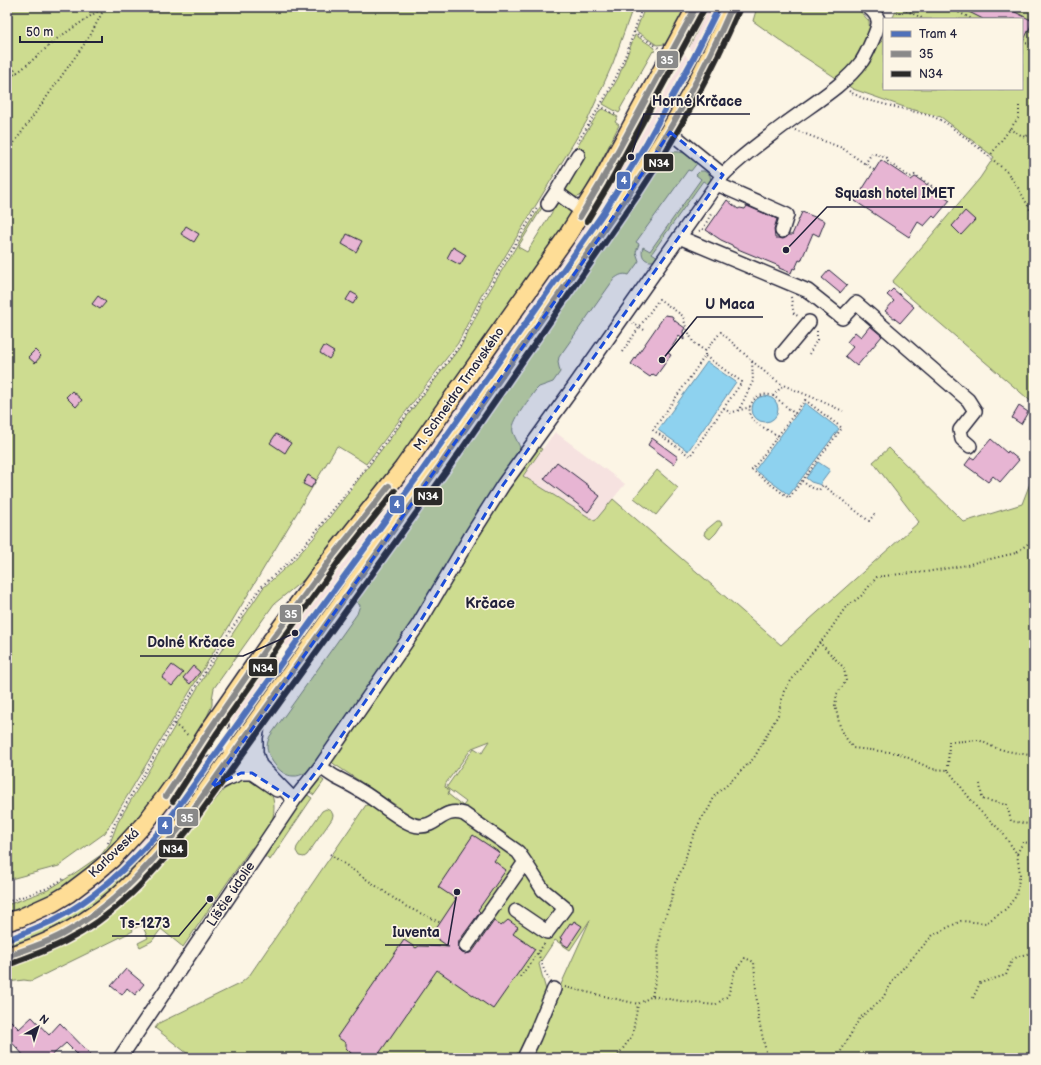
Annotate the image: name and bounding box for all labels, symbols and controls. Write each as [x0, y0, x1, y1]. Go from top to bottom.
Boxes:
scale bar [20, 18, 102, 44]
legend [883, 18, 1023, 90]
text: 50 m [26, 25, 53, 40]
text: Tram 4 [919, 27, 958, 42]
text: 35 [919, 47, 933, 62]
line badge: 35 [656, 50, 679, 69]
text: 35 [661, 54, 674, 67]
text: N34 [919, 67, 943, 82]
callout: Horné Krčace [644, 88, 750, 114]
text: Horné Krčace [652, 93, 742, 110]
line badge: N34 [643, 153, 674, 172]
text: N34 [648, 157, 670, 170]
line badge: 4 [616, 171, 631, 190]
text: 4 [621, 174, 628, 187]
callout: Squash hotel IMET [827, 181, 963, 207]
text: Squash hotel IMET [835, 185, 955, 202]
callout: U Maca [697, 291, 763, 317]
text: U Maca [705, 296, 755, 313]
street label: M. Schneidra Trnavského [410, 324, 508, 454]
line badge: N34 [413, 487, 443, 506]
text: N34 [417, 490, 439, 503]
line badge: 4 [389, 495, 405, 514]
text: 4 [394, 498, 401, 511]
district label: Krčace [465, 594, 515, 613]
line badge: 35 [279, 604, 302, 623]
text: 35 [285, 608, 298, 621]
callout: Dolné Krčace [140, 630, 243, 656]
text: Dolné Krčace [147, 634, 235, 651]
line badge: N34 [248, 658, 278, 677]
text: N34 [252, 662, 274, 675]
line badge: 35 [176, 808, 199, 827]
text: 35 [181, 812, 194, 825]
line badge: 4 [157, 816, 173, 835]
text: 4 [162, 819, 169, 832]
street label: Karloveská [85, 825, 143, 881]
line badge: N34 [158, 839, 188, 858]
text: N34 [162, 843, 184, 856]
street label: Líščie údolie [204, 858, 259, 929]
callout: Ts-1273 [112, 910, 179, 936]
text: Ts-1273 [120, 915, 170, 932]
callout: Iuventa [385, 919, 448, 945]
text: Iuventa [392, 924, 440, 941]
north arrow [18, 1007, 58, 1047]
text: N [37, 1012, 51, 1027]

